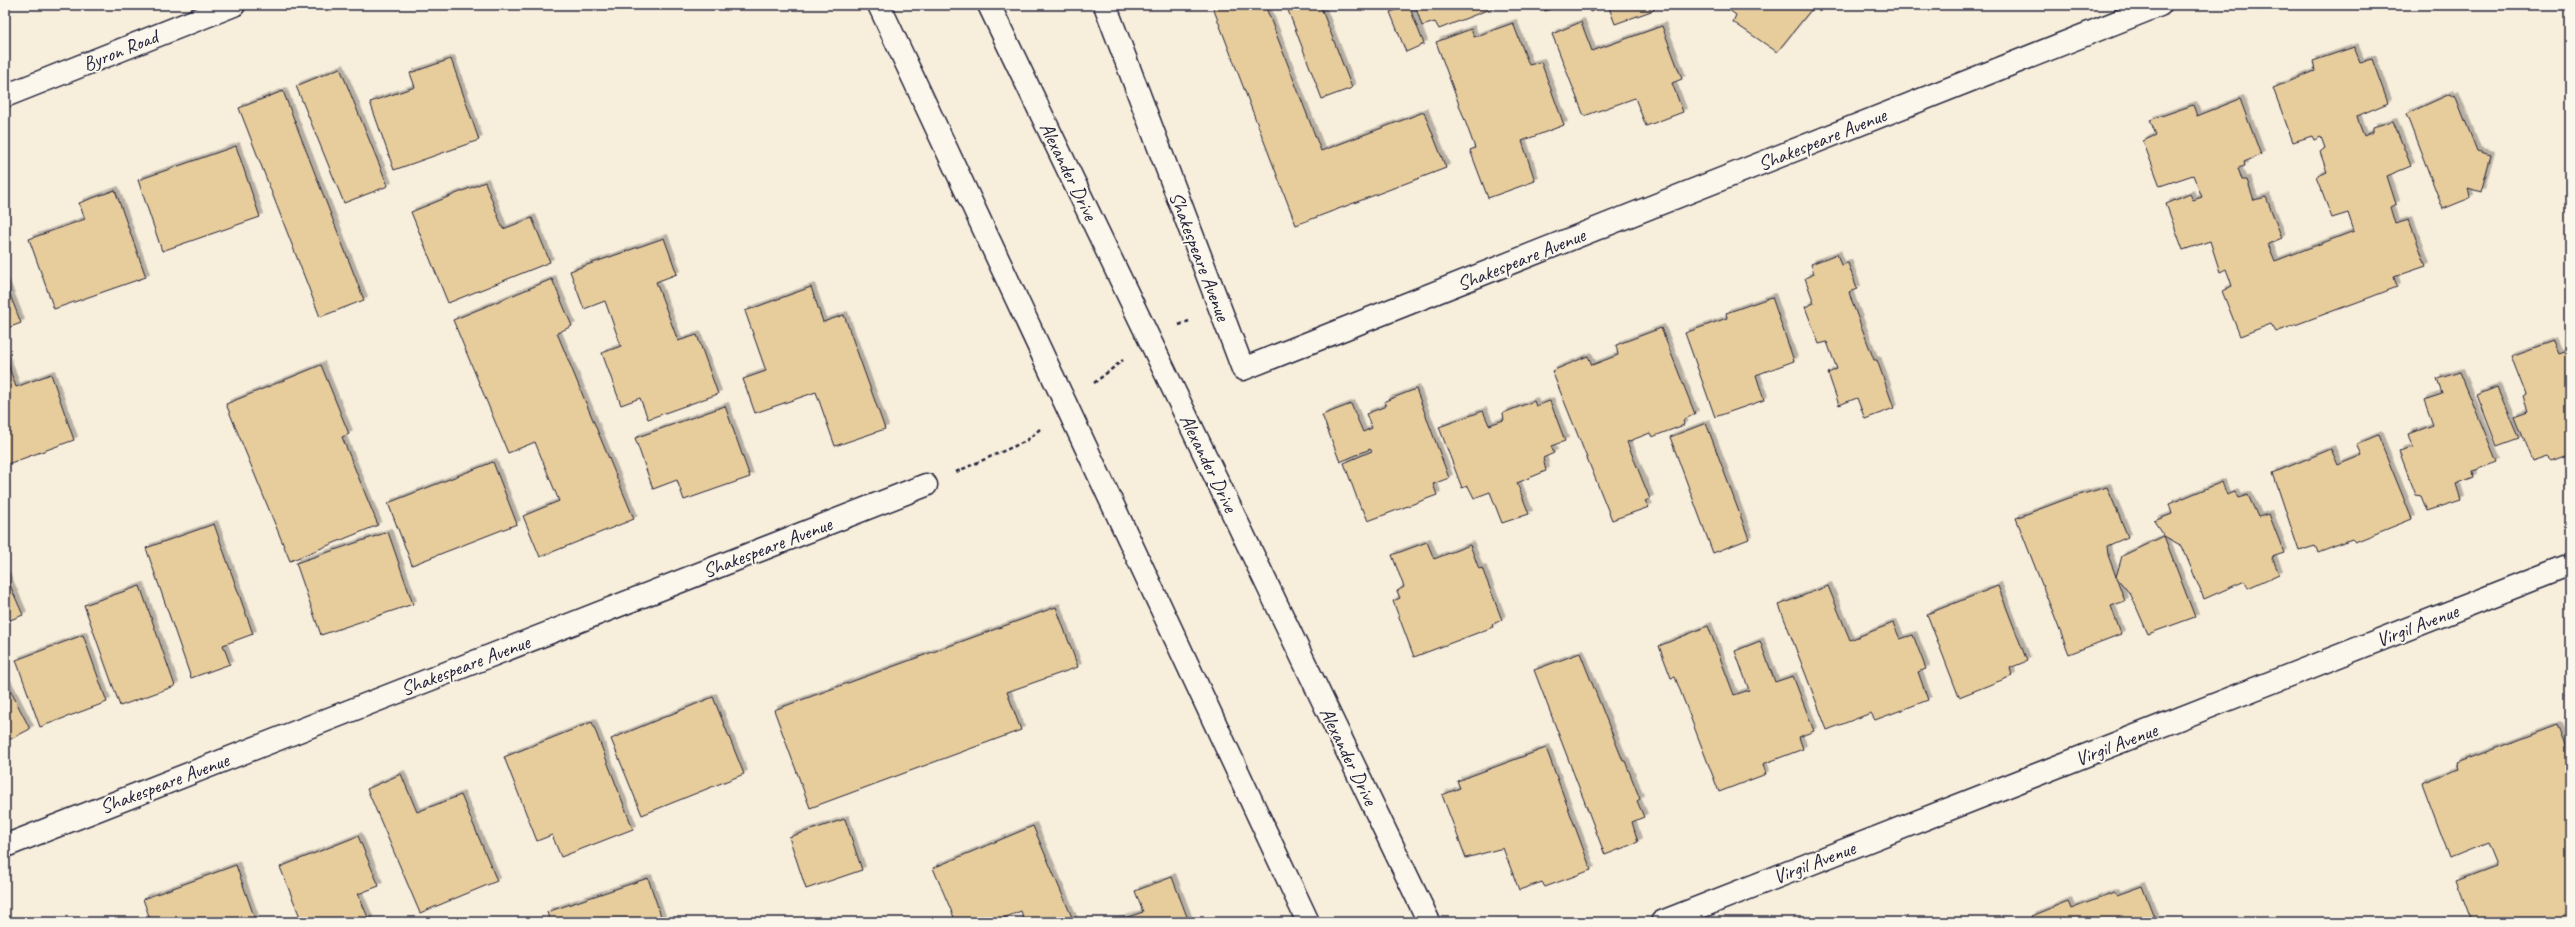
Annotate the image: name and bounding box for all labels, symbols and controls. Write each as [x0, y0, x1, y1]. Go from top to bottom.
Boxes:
street label: Byron Road [79, 23, 164, 77]
street label: Shakespeare Avenue [1754, 102, 1891, 177]
street label: Alexander Drive [1034, 118, 1104, 226]
street label: Shakespeare Avenue [1164, 188, 1236, 326]
street label: Shakespeare Avenue [1453, 222, 1590, 297]
street label: Alexander Drive [1174, 410, 1244, 518]
street label: Shakespeare Avenue [699, 511, 837, 583]
street label: Virgil Avenue [2373, 598, 2463, 653]
street label: Shakespeare Avenue [397, 629, 535, 701]
street label: Alexander Drive [1314, 703, 1384, 811]
street label: Virgil Avenue [2072, 717, 2162, 772]
street label: Shakespeare Avenue [96, 747, 234, 819]
street label: Virgil Avenue [1770, 835, 1860, 890]

